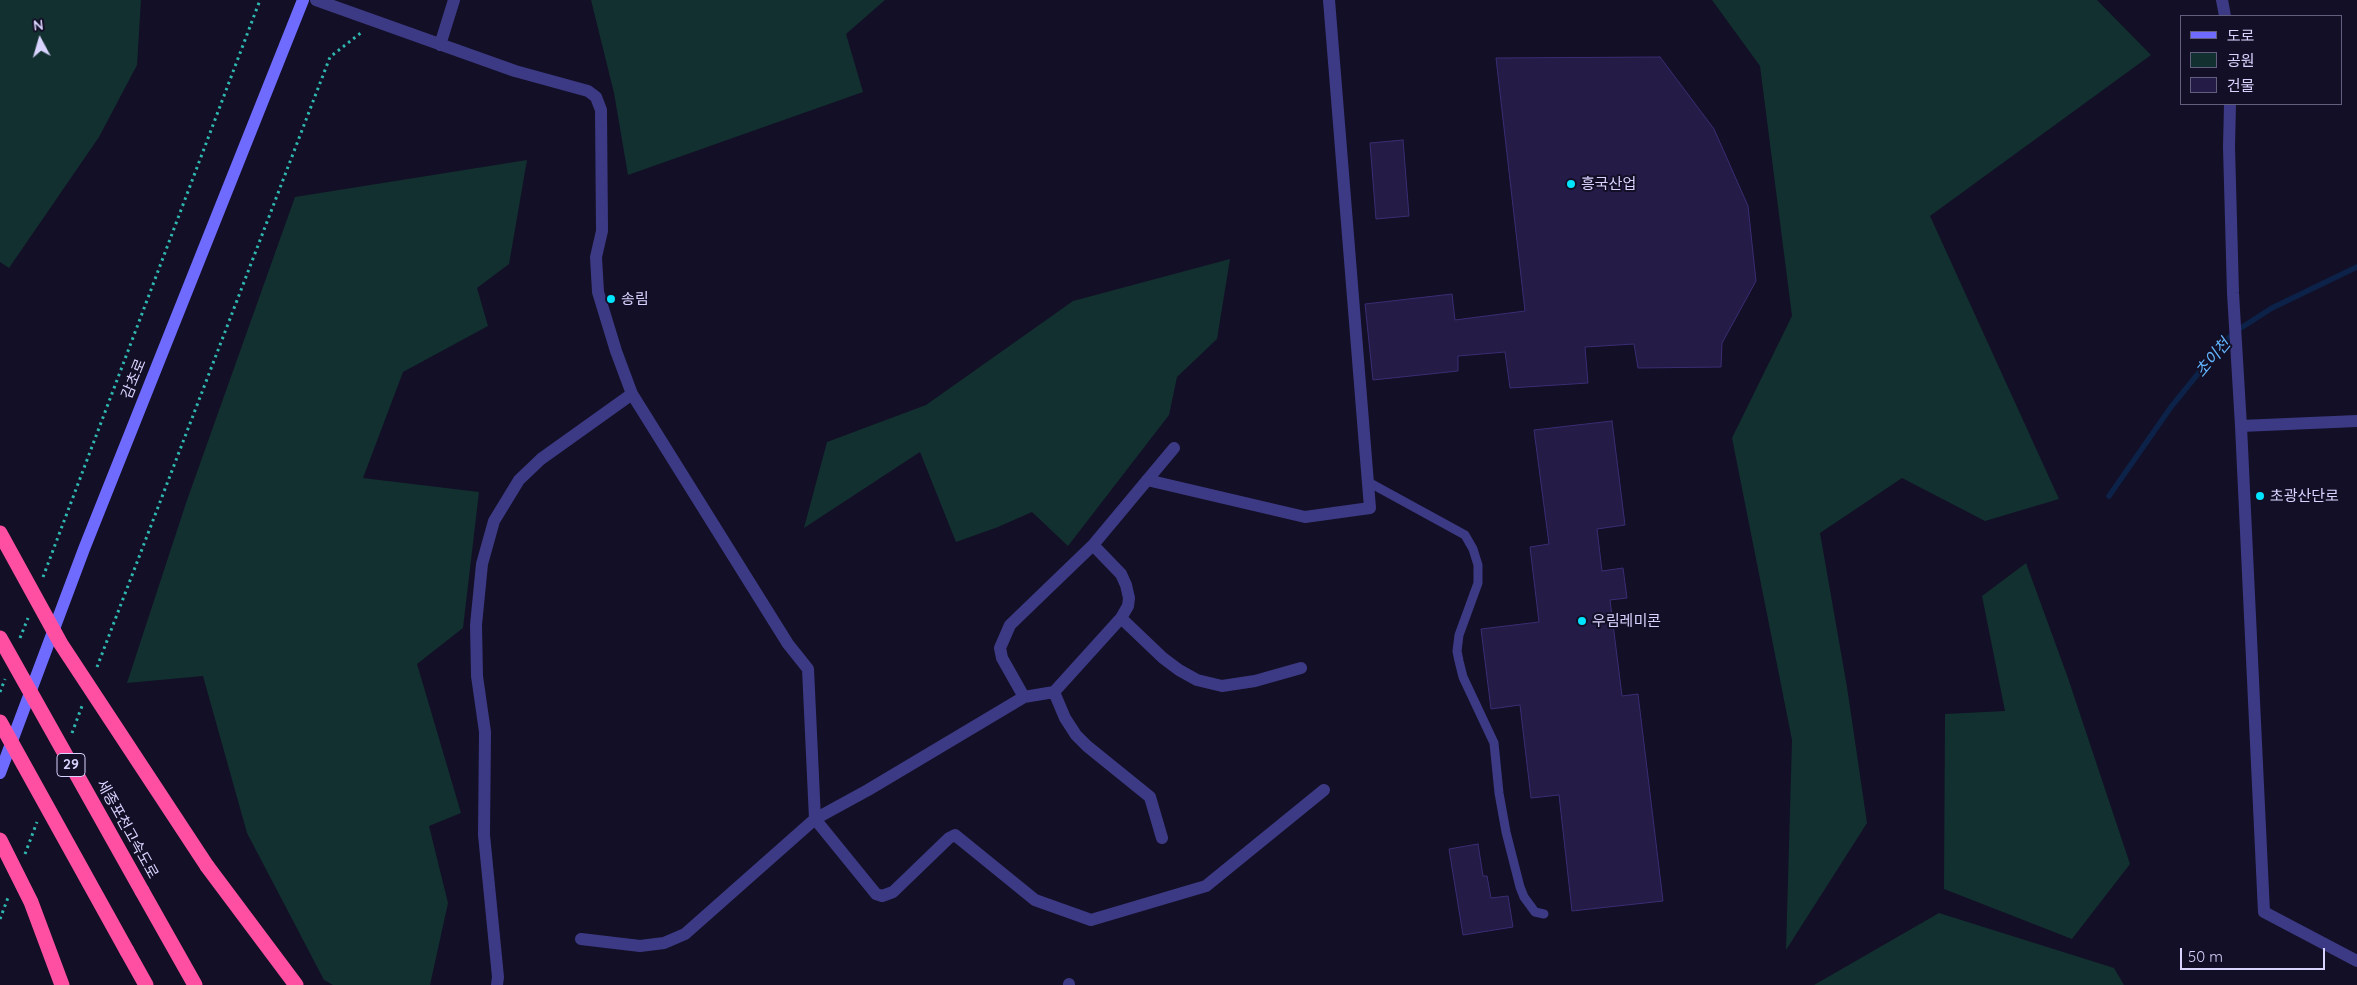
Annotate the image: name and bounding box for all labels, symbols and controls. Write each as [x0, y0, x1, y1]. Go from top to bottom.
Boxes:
north arrow [15, 15, 65, 65]
legend [2180, 15, 2342, 105]
text: N [32, 16, 44, 35]
text: 도로 [2227, 26, 2255, 45]
text: 공원 [2227, 51, 2255, 70]
text: 건물 [2227, 76, 2255, 95]
place label: 흥국산업 [1581, 175, 1636, 193]
marker: 흥국산업 [1565, 178, 1577, 190]
place label: 송림 [621, 290, 649, 308]
marker: 송림 [605, 293, 617, 305]
water label: 초이천 [2191, 335, 2235, 381]
street label: 감초로 [118, 356, 150, 402]
place label: 초광산단로 [2270, 487, 2339, 505]
marker: 초광산단로 [2254, 490, 2266, 502]
place label: 우림레미콘 [1592, 612, 1661, 630]
marker: 우림레미콘 [1576, 615, 1588, 627]
road number: 29 [57, 754, 85, 776]
street label: 세종포천고속도로 [92, 776, 162, 882]
scale bar [2182, 938, 2327, 970]
text: 50 m [2188, 947, 2223, 966]

